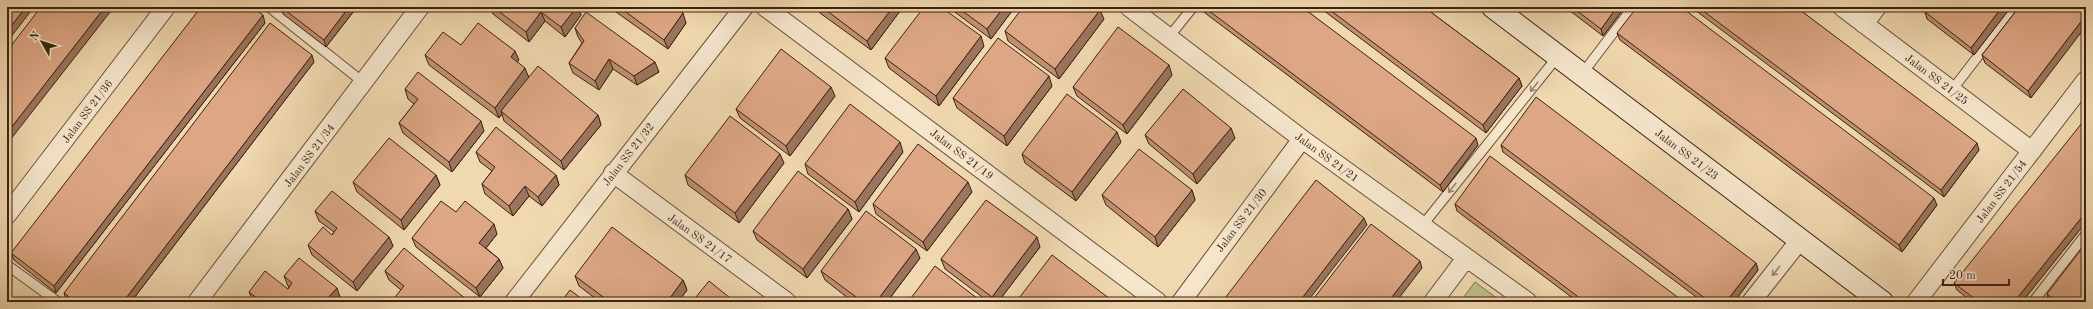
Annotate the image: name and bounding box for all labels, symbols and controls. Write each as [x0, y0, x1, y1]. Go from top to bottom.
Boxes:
north arrow [22, 22, 62, 62]
text: N [28, 29, 43, 43]
street label: Jalan SS 21/25 [1902, 53, 1970, 107]
street label: Jalan SS 21/36 [61, 78, 115, 146]
one-way arrow [1530, 82, 1539, 92]
street label: Jalan SS 21/34 [283, 122, 337, 190]
street label: Jalan SS 21/32 [601, 122, 657, 188]
street label: Jalan SS 21/19 [927, 128, 995, 182]
street label: Jalan SS 21/23 [1652, 128, 1720, 182]
street label: Jalan SS 21/21 [1292, 131, 1360, 185]
street label: Jalan SS 21/54 [1975, 158, 2029, 226]
one-way arrow [1448, 183, 1457, 193]
street label: Jalan SS 21/30 [1215, 187, 1269, 255]
street label: Jalan SS 21/17 [665, 212, 733, 266]
scale bar [1943, 261, 2009, 287]
one-way arrow [1772, 265, 1780, 276]
text: 20 m [1949, 270, 1976, 282]

